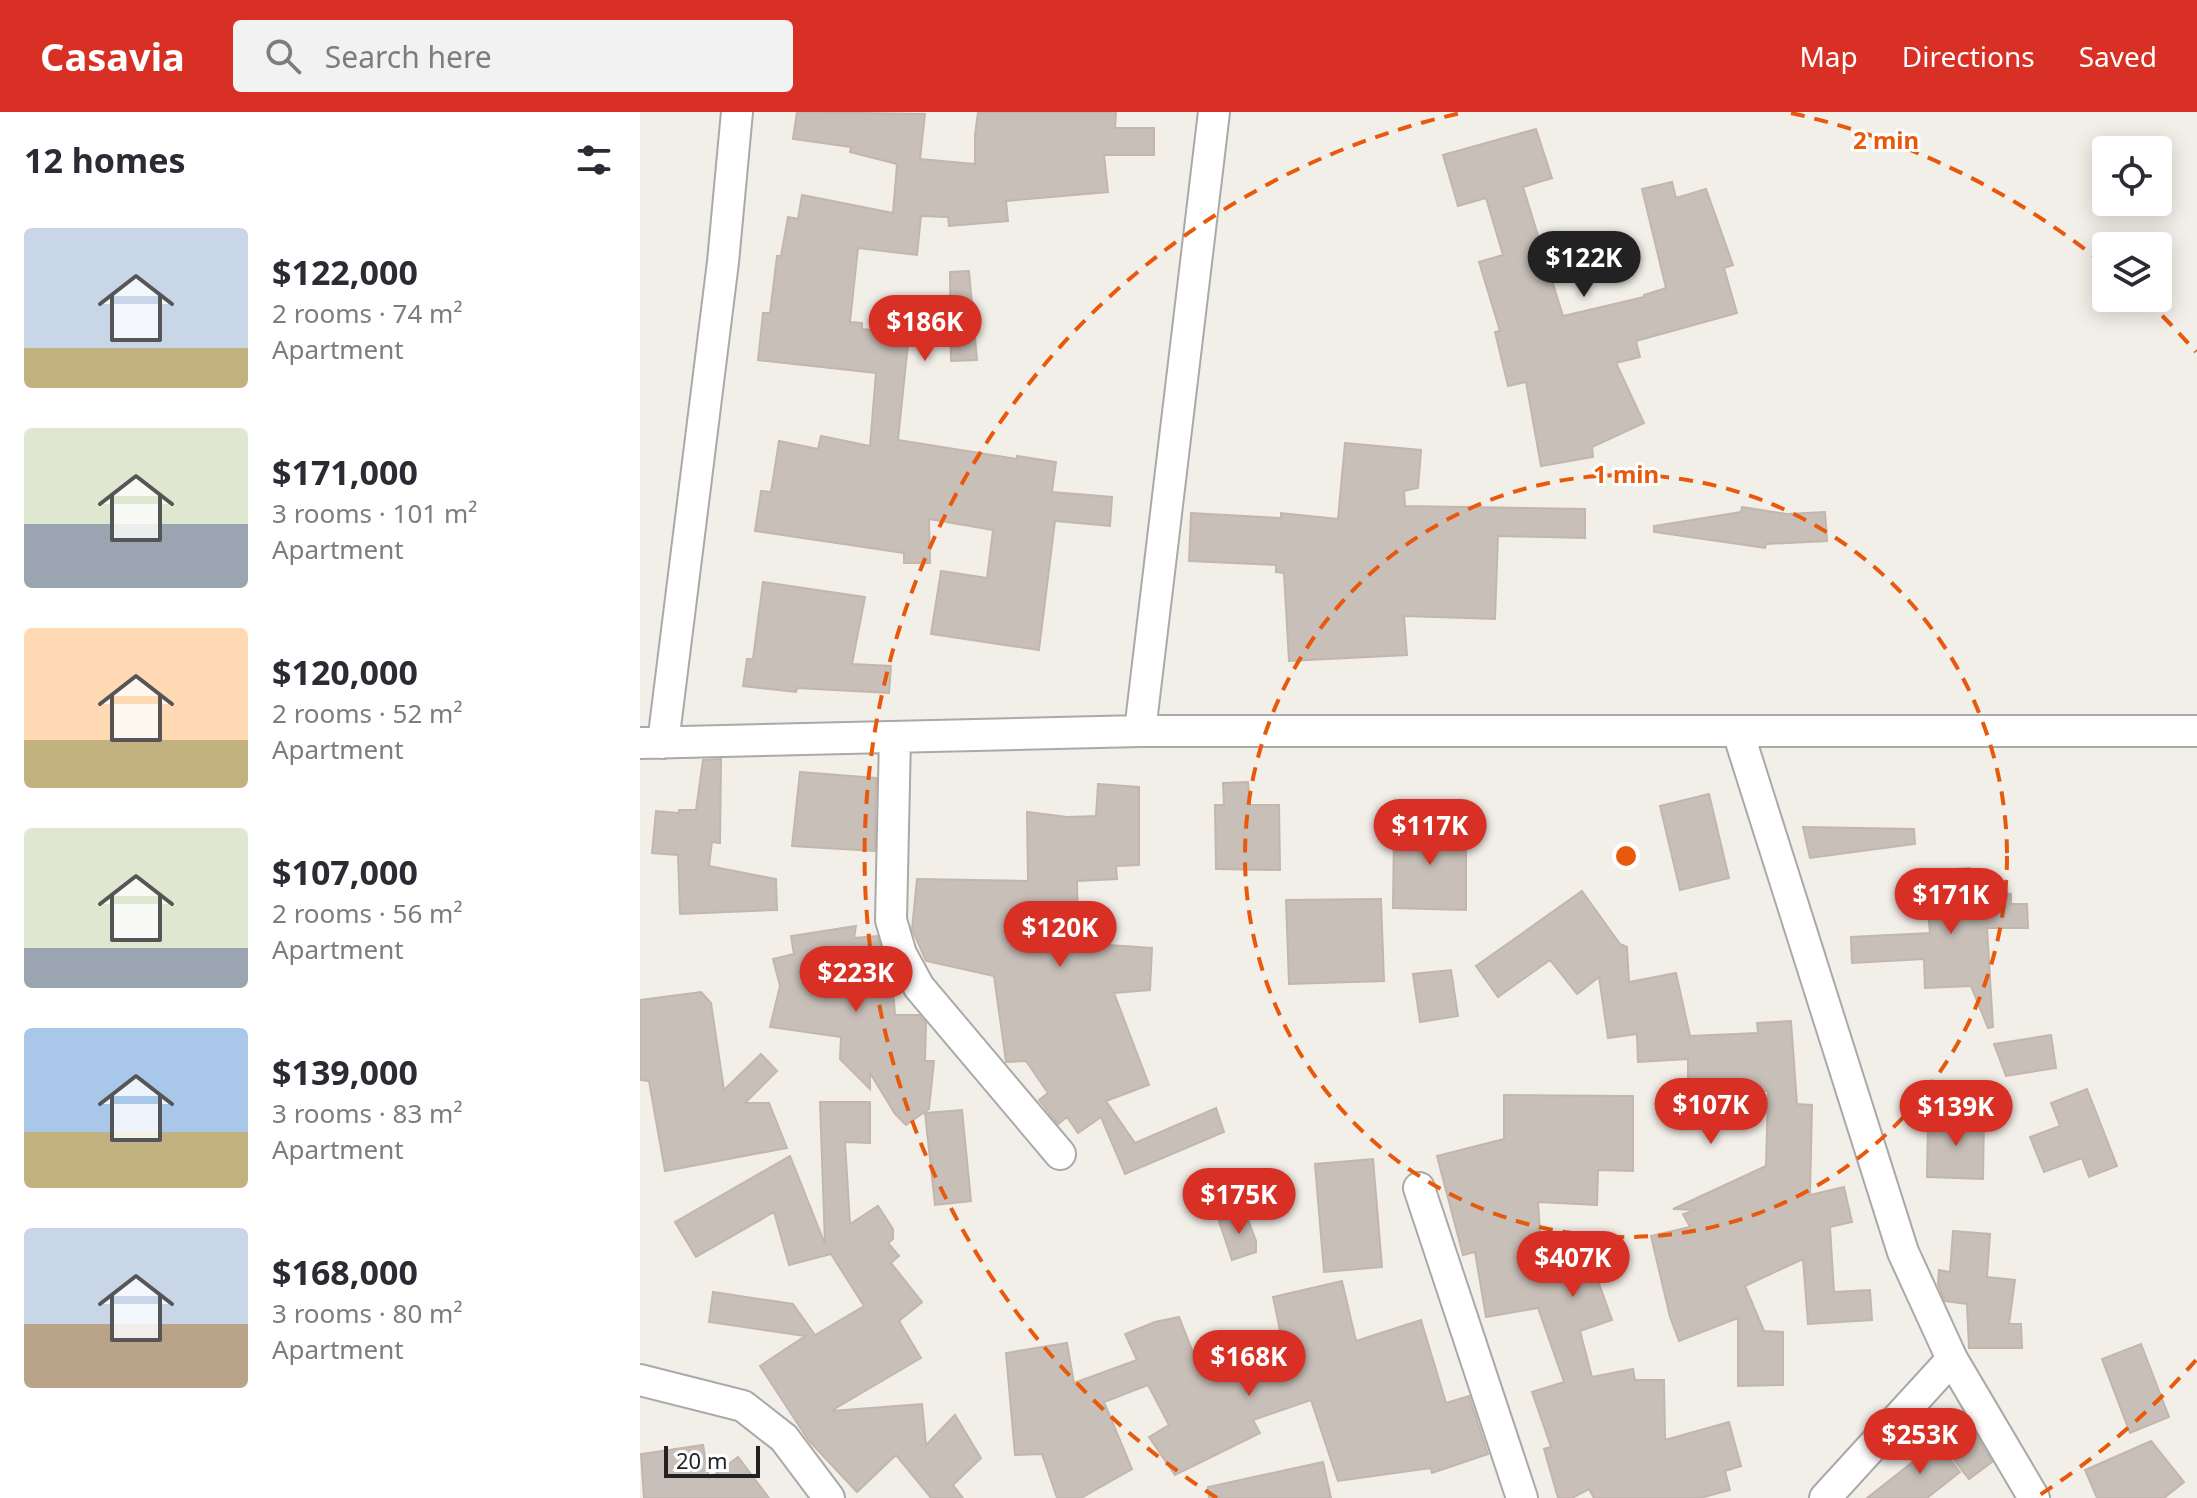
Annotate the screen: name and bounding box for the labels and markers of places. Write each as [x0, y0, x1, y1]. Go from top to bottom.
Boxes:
pin: $122K [1528, 231, 1640, 299]
pin: $186K [869, 295, 981, 363]
pin: $117K [1374, 799, 1486, 867]
centre of rings [1612, 842, 1640, 870]
pin: $171K [1895, 868, 2007, 936]
pin: $120K [1004, 901, 1116, 969]
pin: $223K [800, 946, 912, 1014]
pin: $107K [1655, 1078, 1767, 1146]
pin: $139K [1900, 1080, 2012, 1148]
pin: $175K [1183, 1168, 1295, 1236]
pin: $407K [1517, 1231, 1629, 1299]
pin: $168K [1193, 1330, 1305, 1398]
pin: $253K [1864, 1408, 1976, 1476]

